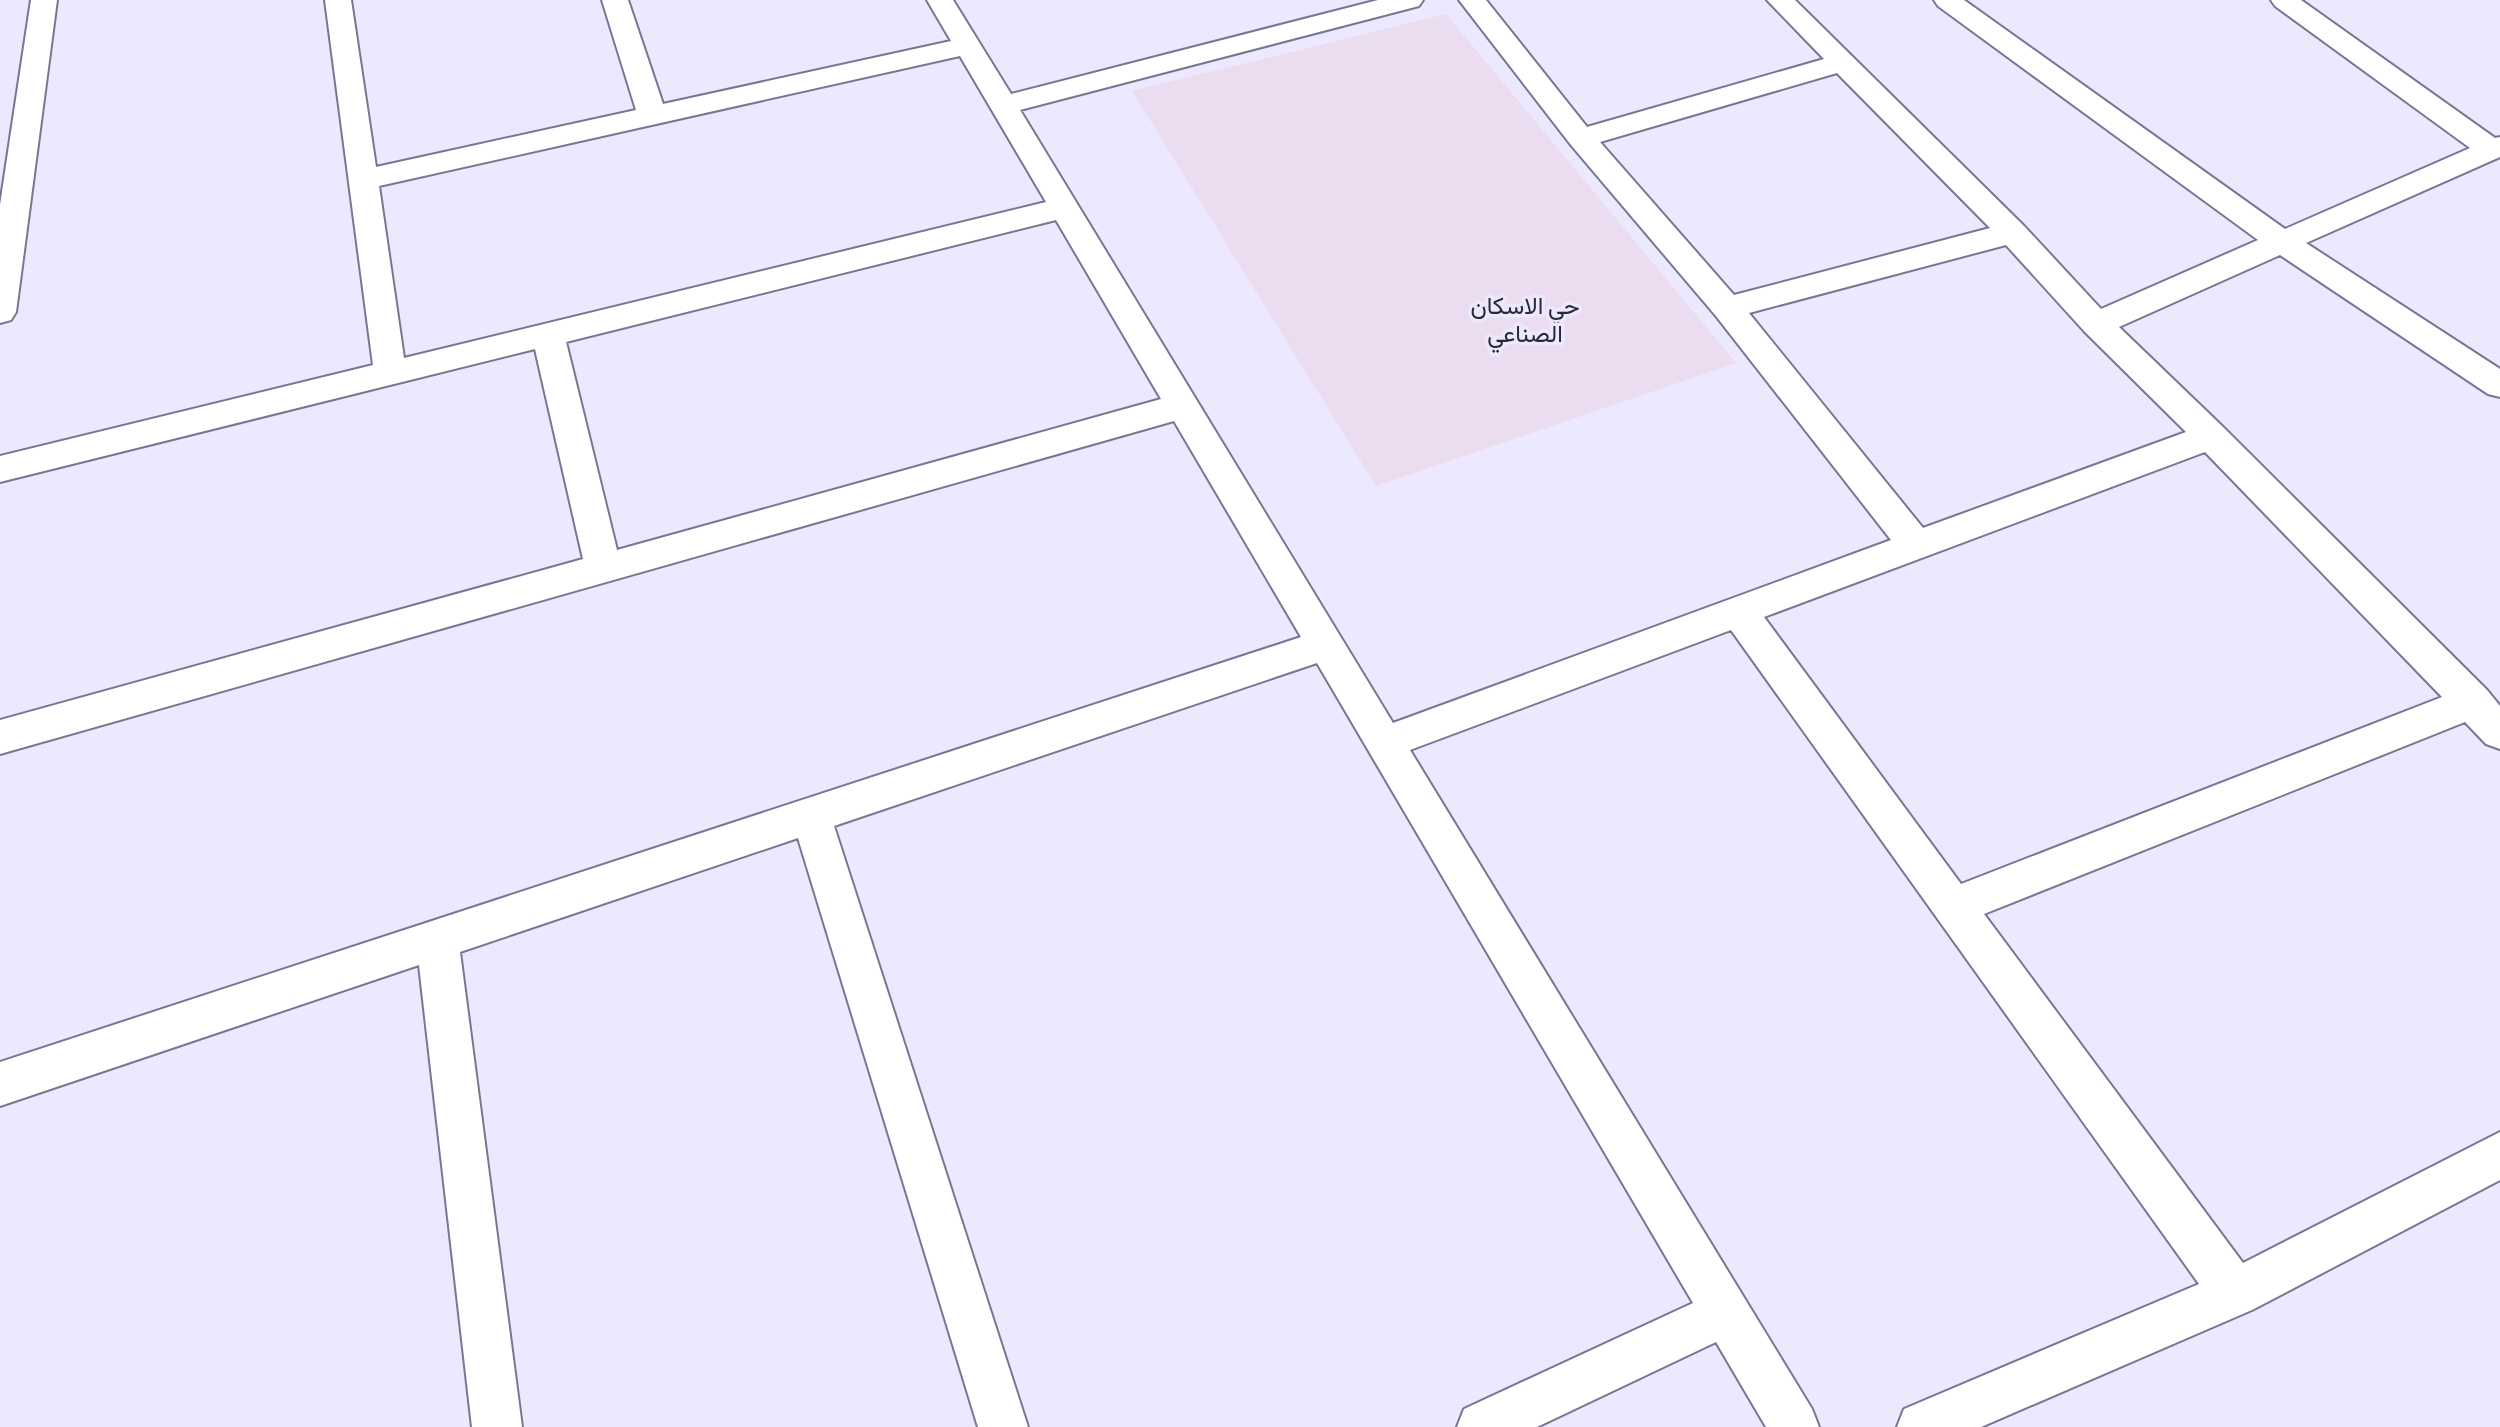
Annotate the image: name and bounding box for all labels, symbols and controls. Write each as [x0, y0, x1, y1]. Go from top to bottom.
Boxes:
district label: حي الاسكان الصناعي [1470, 290, 1580, 353]

